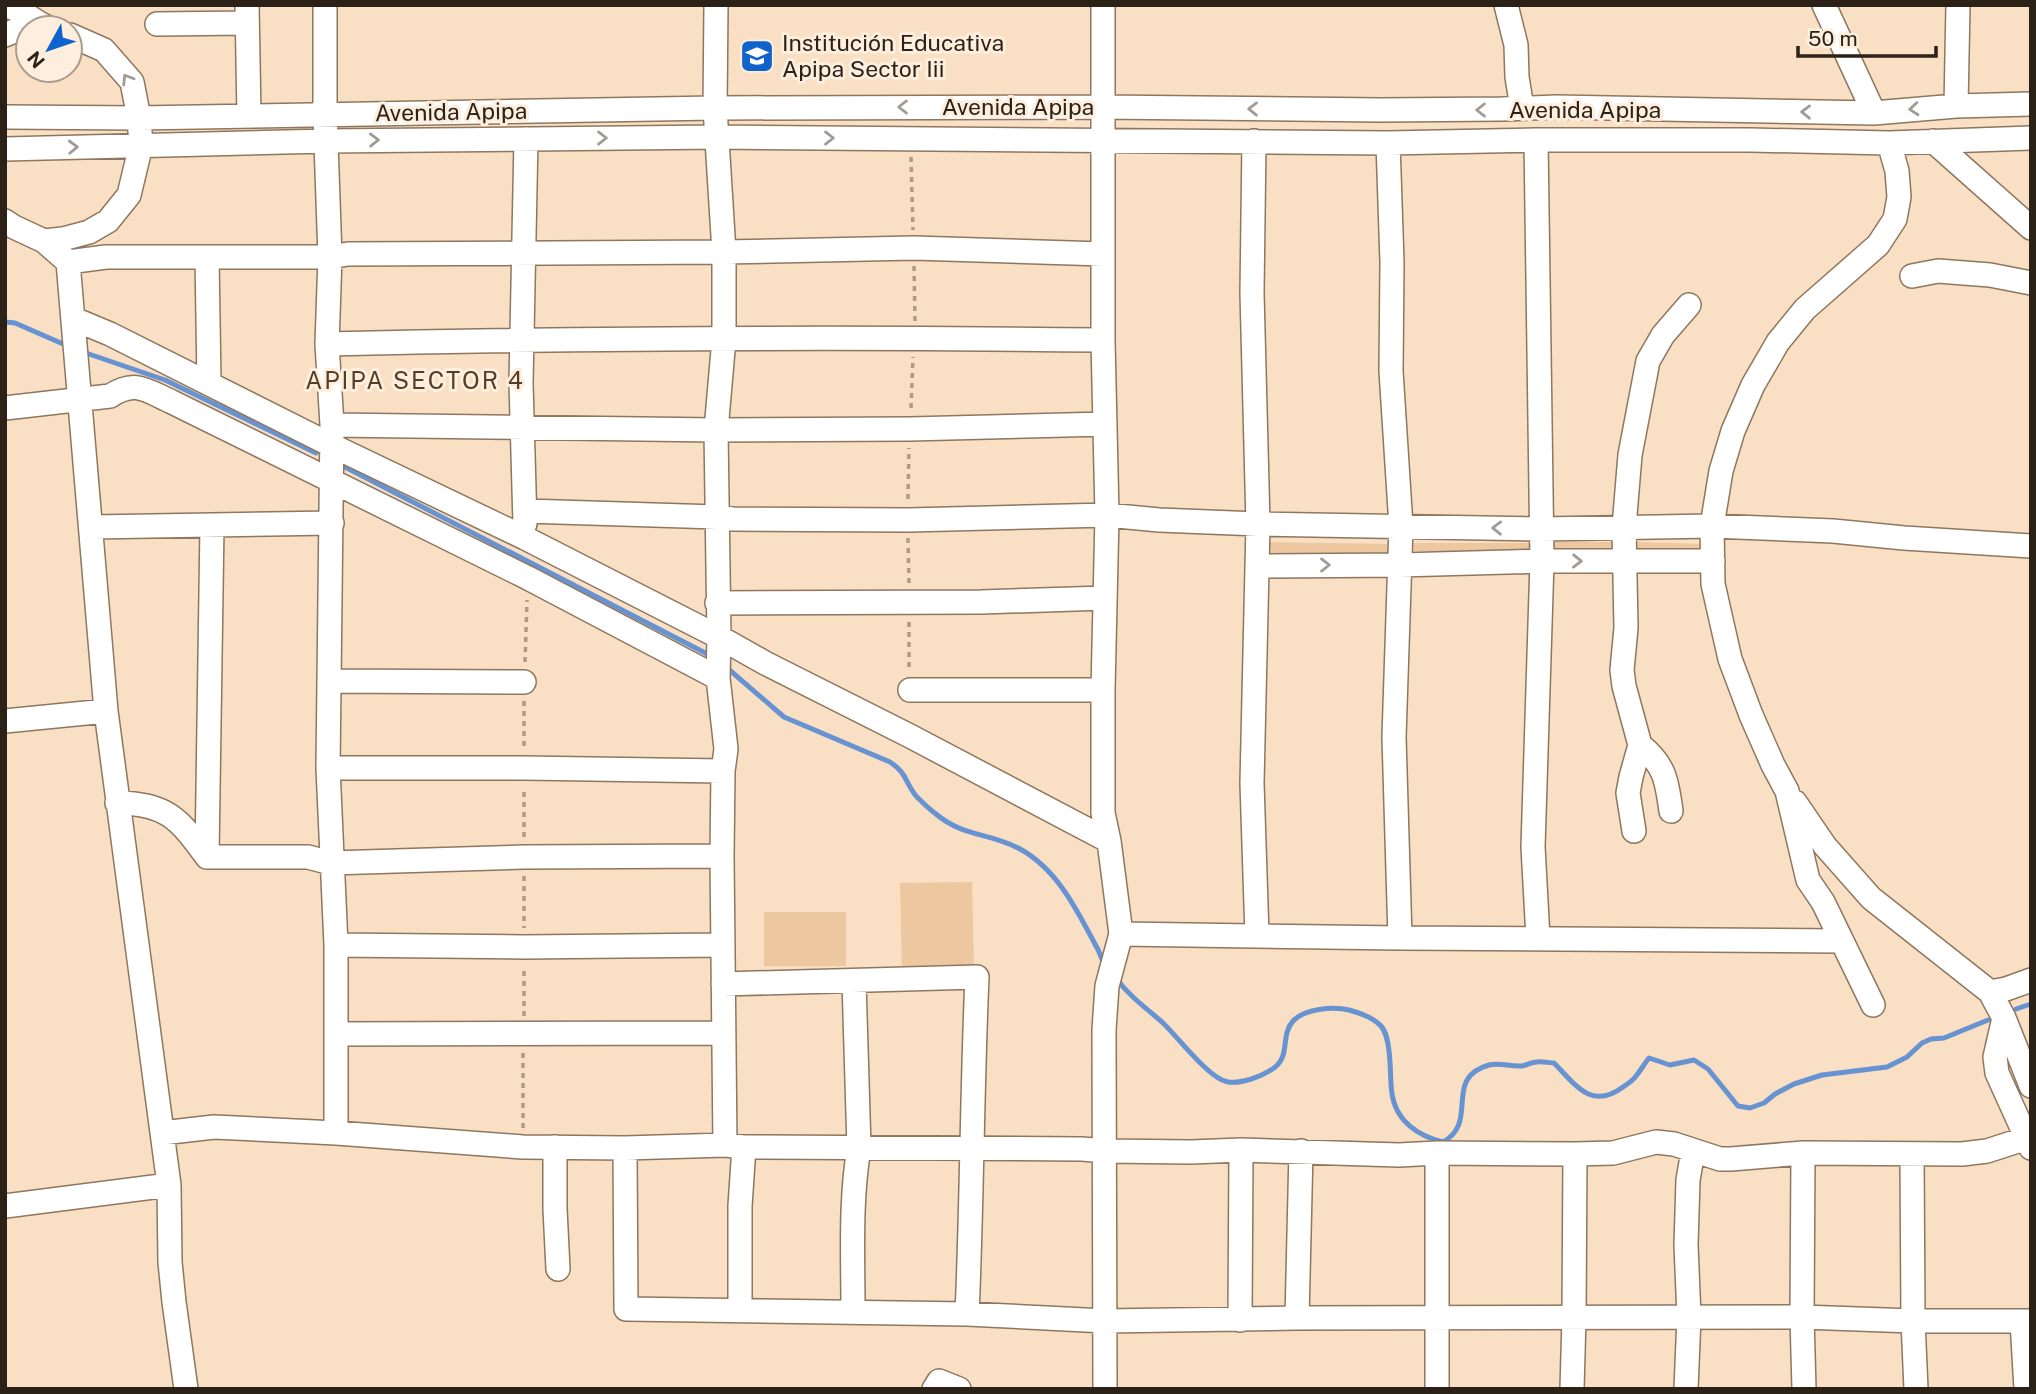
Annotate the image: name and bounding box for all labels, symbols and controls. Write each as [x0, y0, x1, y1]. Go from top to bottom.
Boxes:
north arrow [14, 14, 84, 84]
scale bar [1798, 14, 1936, 58]
text: 50 m [1808, 26, 1858, 51]
place label: Institución Educativa Apipa Sector Iii [782, 29, 1004, 82]
school or university icon: Institución Educativa Apipa Sector Iii [738, 37, 776, 75]
text: N [23, 47, 49, 73]
one-way arrow [122, 74, 135, 87]
street label: Avenida Apipa [942, 93, 1094, 120]
street label: Avenida Apipa [1509, 96, 1661, 123]
street label: Avenida Apipa [375, 97, 527, 126]
one-way arrow [897, 99, 908, 115]
one-way arrow [1247, 101, 1258, 117]
one-way arrow [1908, 101, 1919, 116]
one-way arrow [1475, 102, 1485, 118]
one-way arrow [1800, 104, 1811, 120]
one-way arrow [597, 130, 608, 146]
one-way arrow [825, 130, 835, 146]
one-way arrow [370, 132, 380, 148]
one-way arrow [68, 140, 79, 155]
district label: APIPA SECTOR 4 [305, 366, 525, 394]
one-way arrow [1491, 520, 1502, 536]
one-way arrow [1572, 553, 1583, 569]
one-way arrow [1320, 557, 1331, 573]

